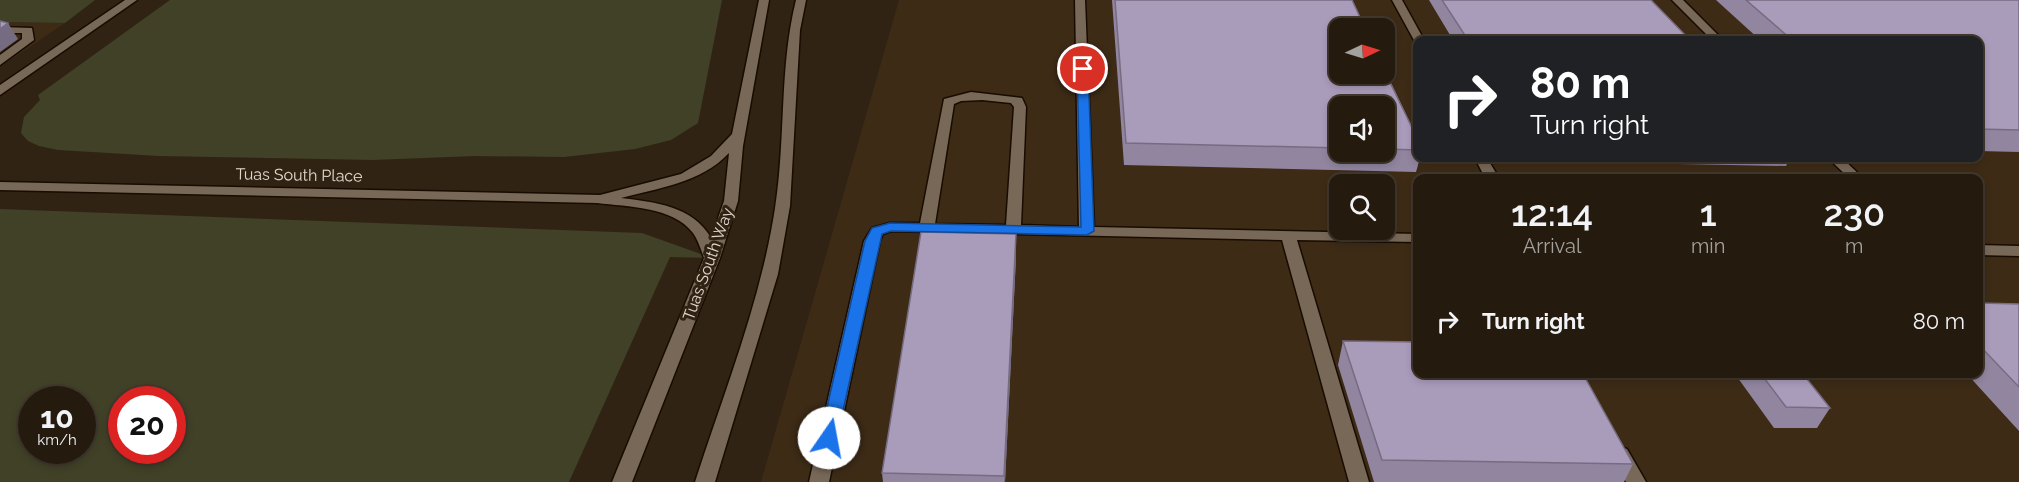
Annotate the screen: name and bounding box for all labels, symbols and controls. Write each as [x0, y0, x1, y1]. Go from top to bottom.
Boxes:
north arrow [1329, 18, 1395, 84]
map controls [1329, 18, 1395, 240]
pin [1057, 43, 1108, 94]
icon: arrive [1066, 52, 1099, 85]
text: 80 m [1530, 59, 1630, 108]
icon: right [1431, 60, 1509, 138]
button: sound [1329, 96, 1395, 162]
text: Turn right [1530, 109, 1649, 140]
street label: Tuas South Place [235, 164, 363, 186]
button: search [1329, 174, 1395, 240]
text: 12:14 [1511, 192, 1593, 234]
text: 1 [1700, 192, 1717, 234]
text: 230 [1823, 192, 1885, 234]
street label: Tuas South Way [679, 205, 737, 323]
text: Arrival [1523, 234, 1581, 258]
text: min [1691, 234, 1725, 258]
text: m [1845, 234, 1863, 258]
icon: right [1431, 305, 1464, 338]
text: Turn right [1482, 308, 1585, 334]
text: 80 m [1913, 308, 1965, 334]
speed limit sign: 20 [108, 386, 186, 464]
text: 10 [40, 400, 74, 435]
position arrow [797, 406, 861, 470]
text: km/h [37, 431, 77, 449]

